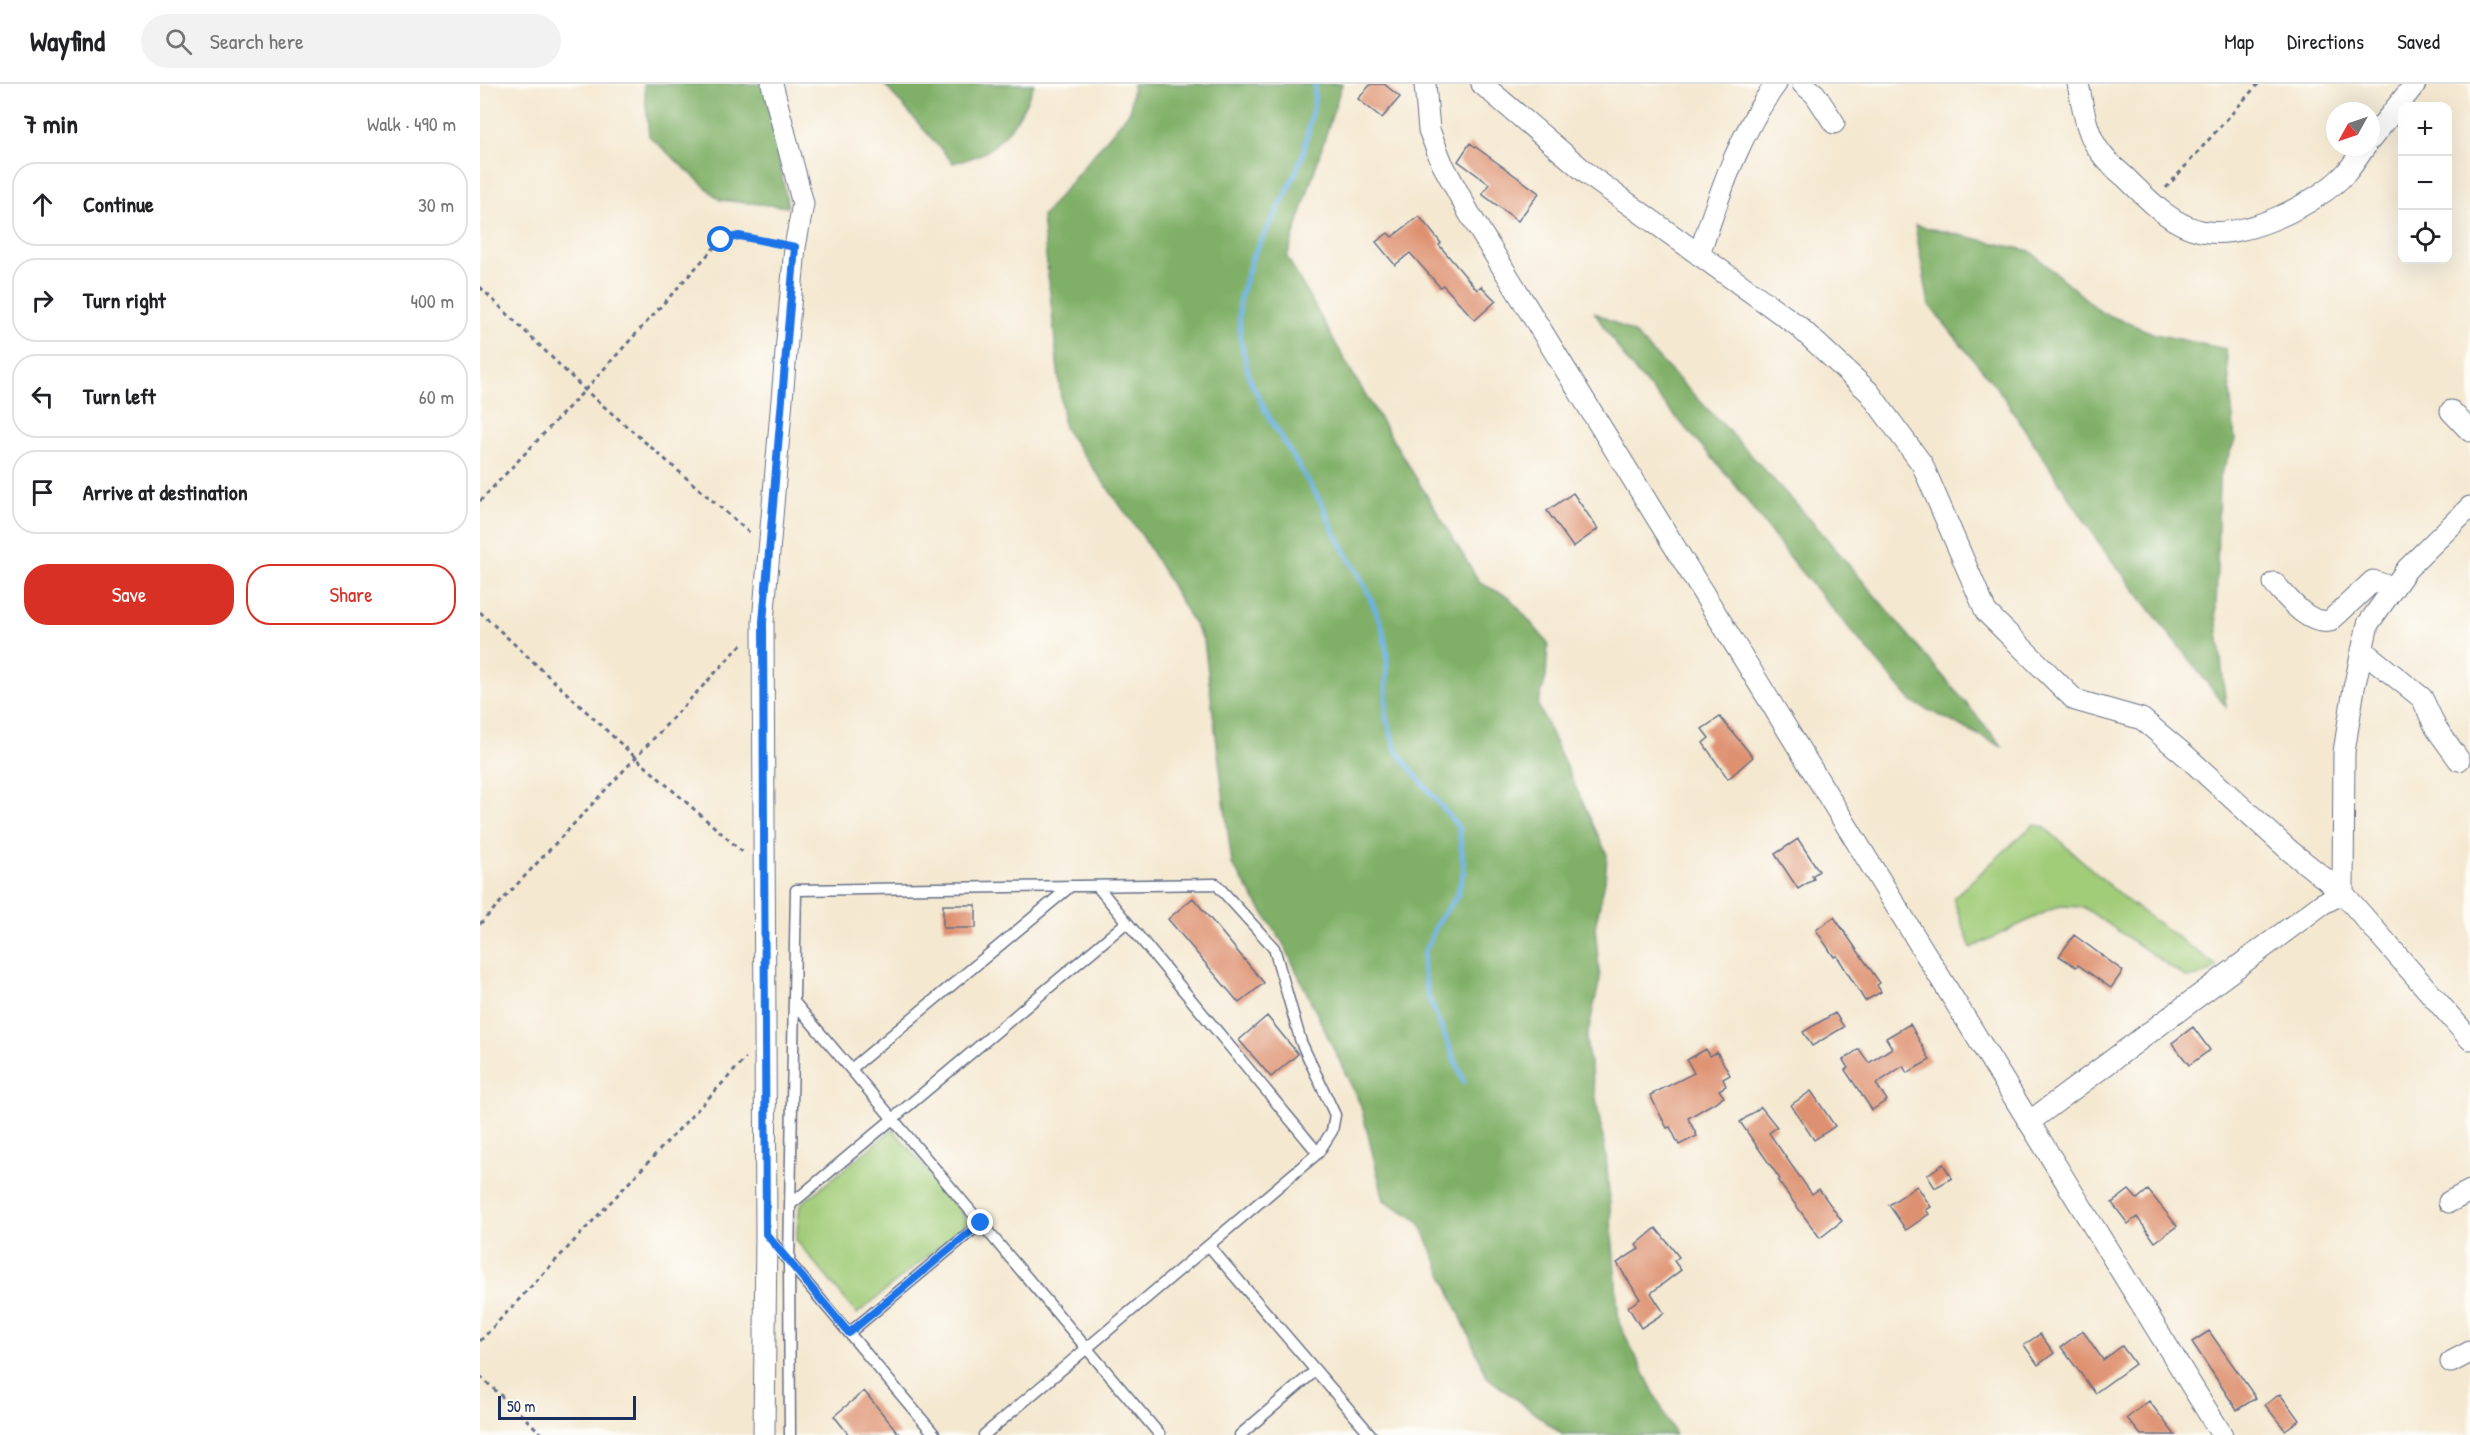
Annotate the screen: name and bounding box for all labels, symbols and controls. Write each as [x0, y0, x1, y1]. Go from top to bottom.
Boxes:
search box [141, 14, 561, 68]
text: Wayfind [30, 22, 105, 60]
icon: search [162, 25, 195, 58]
text: Search here [210, 26, 304, 56]
text: Map [2224, 27, 2254, 56]
text: Directions [2287, 27, 2364, 56]
text: Saved [2397, 27, 2440, 56]
north arrow [2326, 102, 2380, 156]
map controls [2398, 102, 2452, 264]
button: + [2398, 102, 2452, 156]
text: 7 min [24, 106, 78, 141]
text: Walk · 490 m [367, 110, 456, 137]
button: − [2398, 156, 2452, 210]
icon: ahead [26, 188, 59, 221]
text: Continue [83, 189, 154, 219]
text: 30 m [418, 191, 454, 218]
button: locate [2398, 210, 2452, 264]
route start [707, 226, 733, 252]
icon: right [26, 284, 59, 317]
text: Turn right [83, 285, 166, 315]
text: 400 m [410, 287, 454, 314]
icon: left [26, 380, 59, 413]
text: Turn left [83, 381, 156, 411]
text: 60 m [419, 383, 454, 410]
icon: arrive [26, 476, 59, 509]
text: Arrive at destination [83, 477, 248, 507]
button: Save [24, 564, 234, 625]
button: Share [246, 564, 456, 625]
route end [967, 1209, 993, 1235]
scale bar [498, 1393, 636, 1420]
text: 50 m [507, 1395, 536, 1417]

